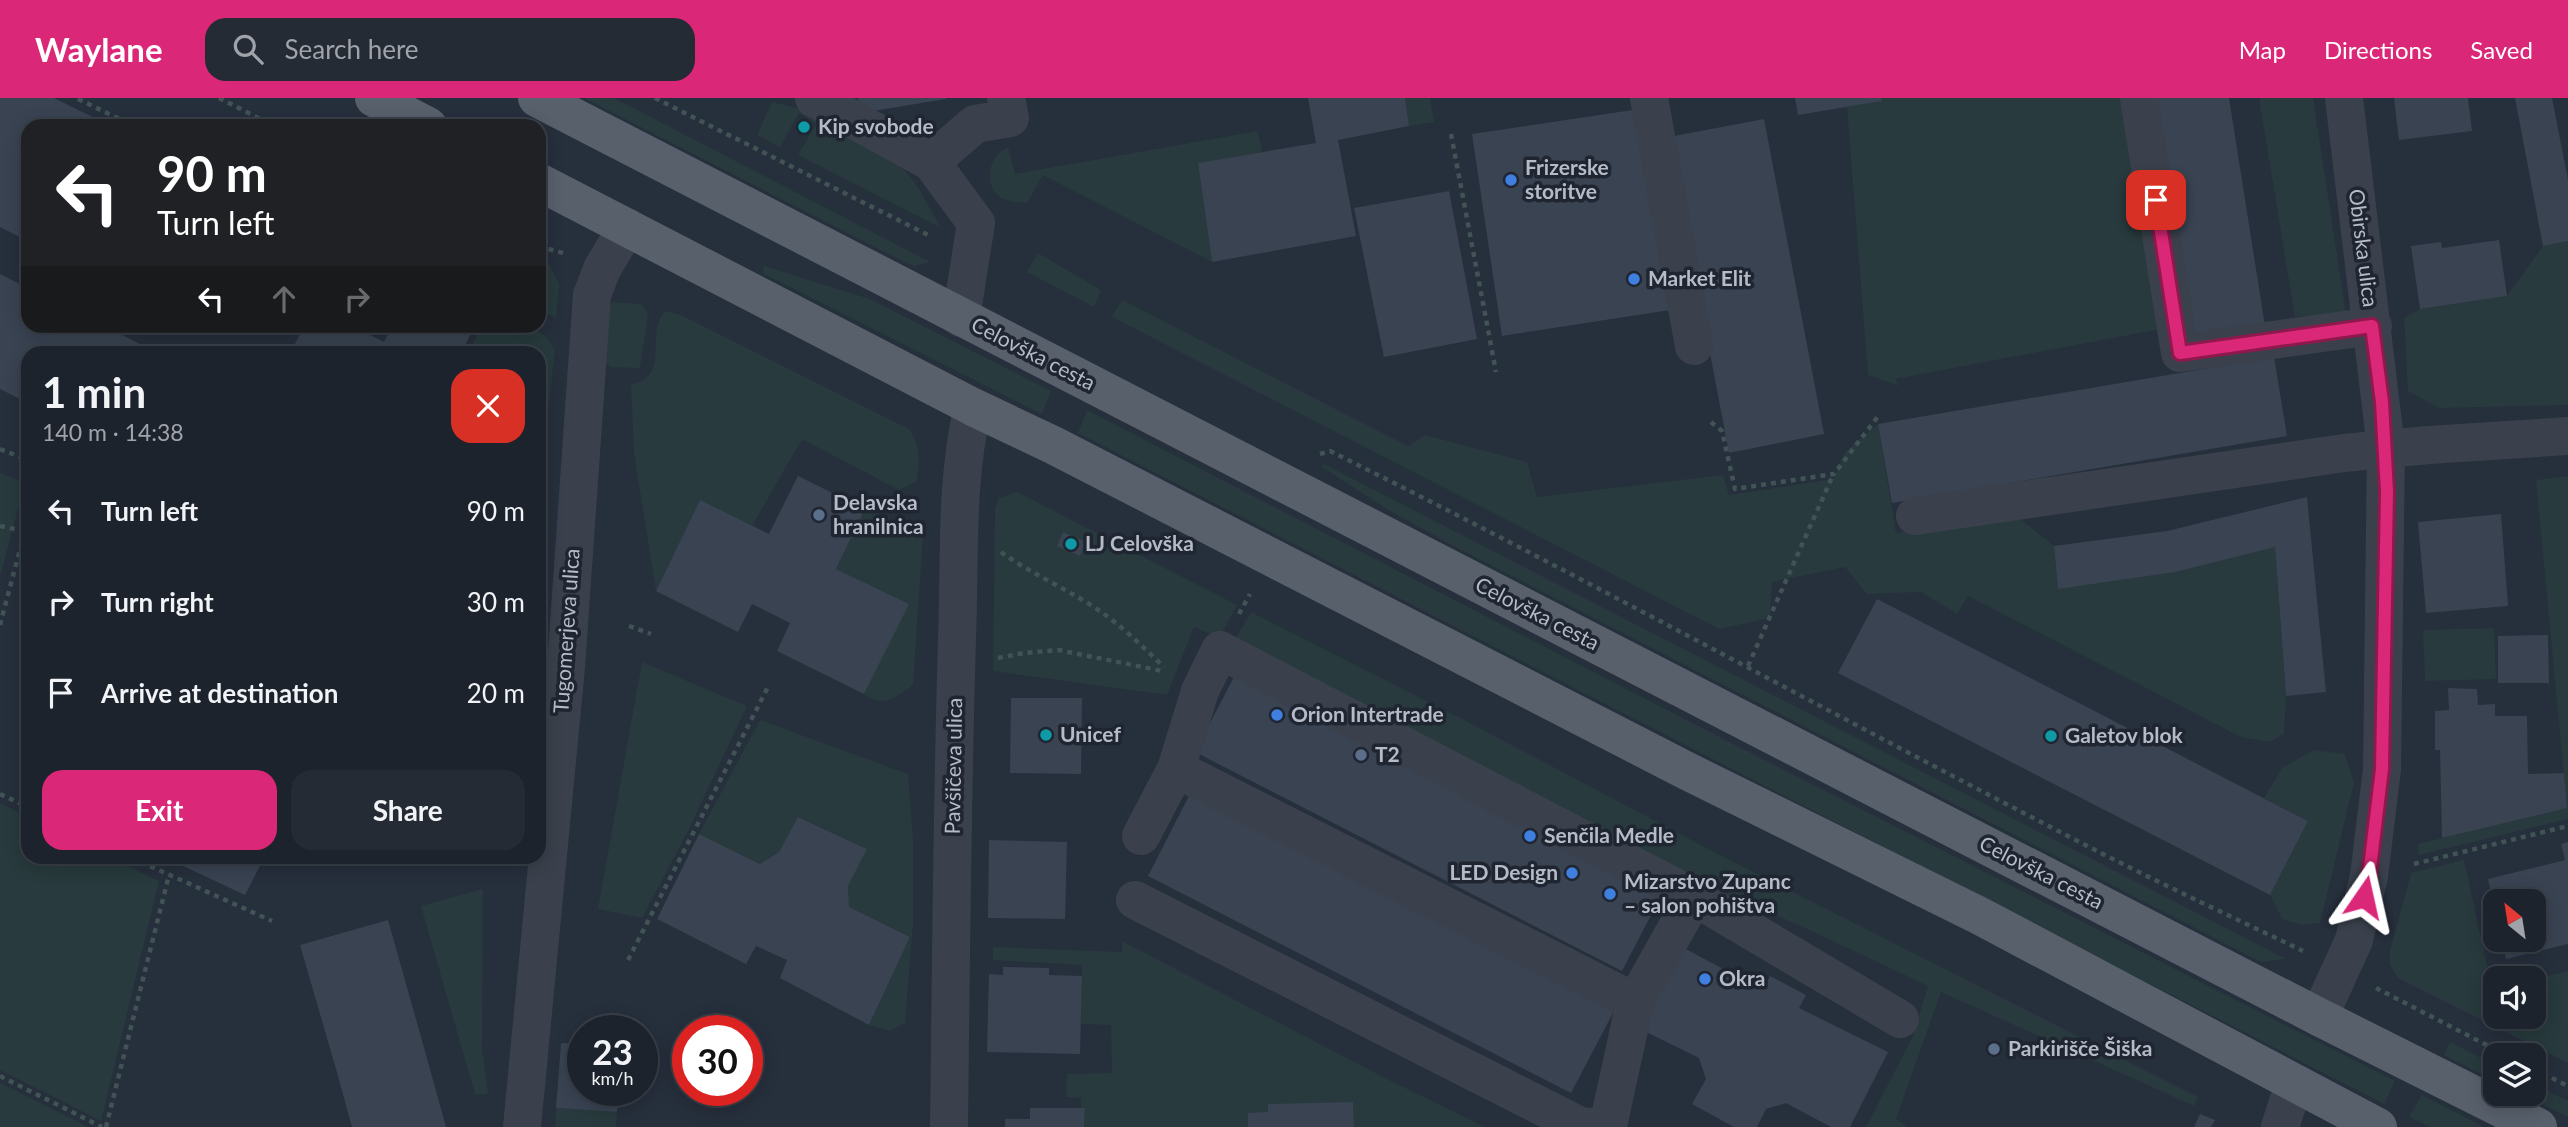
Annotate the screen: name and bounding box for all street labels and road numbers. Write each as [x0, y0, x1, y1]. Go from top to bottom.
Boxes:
street label: Obirska ulica [2345, 187, 2384, 308]
street label: Celovška cesta [968, 311, 1100, 395]
street label: Tugomerjeva ulica [547, 548, 584, 714]
street label: Celovška cesta [1472, 571, 1604, 655]
street label: Pavšičeva ulica [939, 698, 966, 834]
street label: Celovška cesta [1976, 830, 2108, 914]

